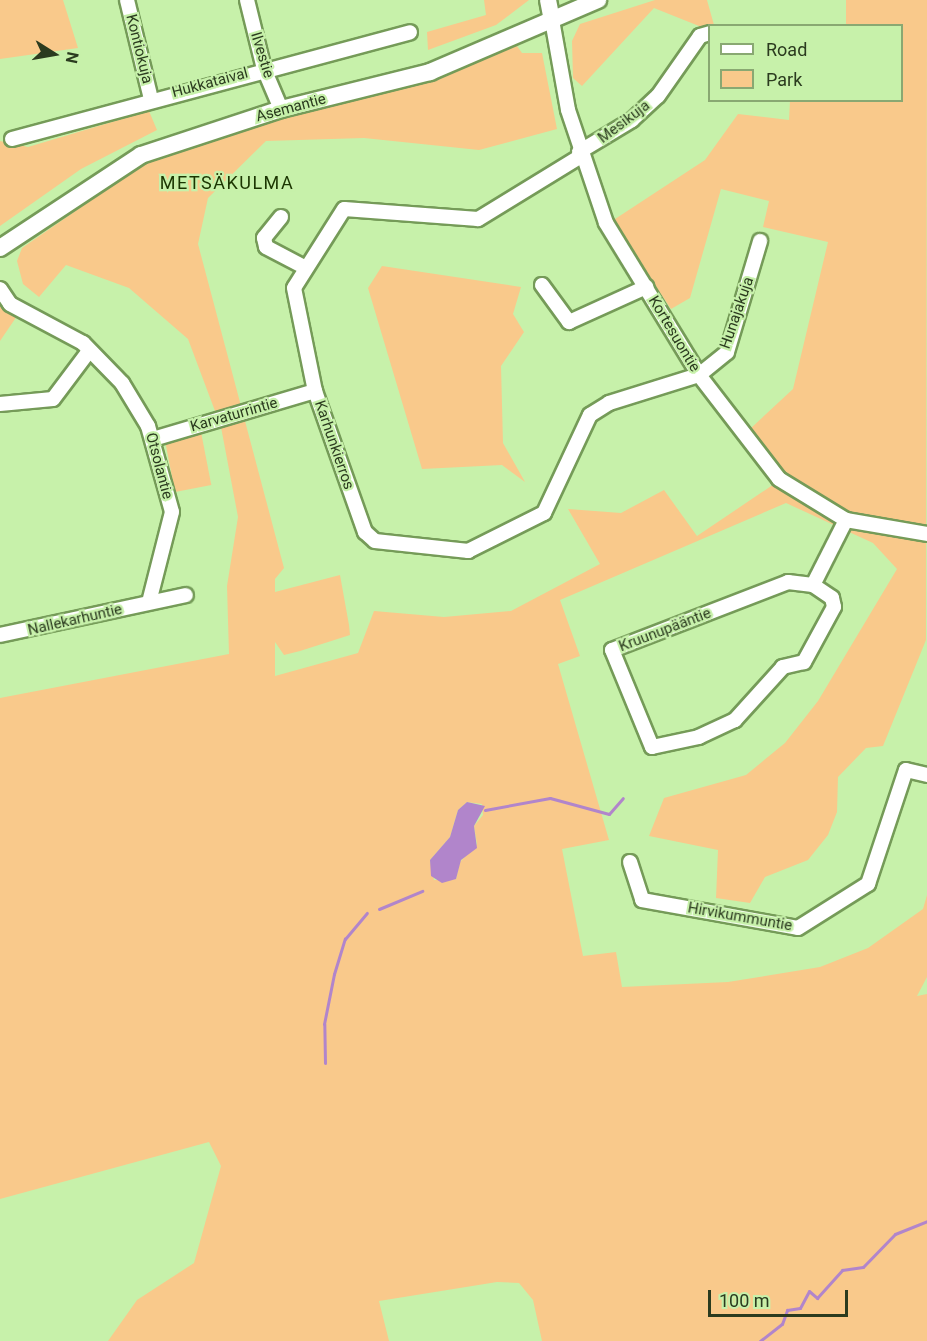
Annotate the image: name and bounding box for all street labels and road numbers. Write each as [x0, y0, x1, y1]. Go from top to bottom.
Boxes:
street label: Kontiokuja [122, 12, 156, 86]
street label: Ilvestie [247, 30, 277, 80]
street label: Hukkataival [170, 64, 250, 102]
street label: Asemantie [254, 90, 328, 126]
street label: Mesikuja [595, 97, 653, 147]
street label: Hunajakuja [716, 275, 758, 351]
street label: Kortesuontie [644, 293, 704, 375]
street label: Karvaturrintie [188, 394, 280, 436]
street label: Karhunkierros [310, 398, 358, 492]
street label: Otsolantie [141, 431, 177, 501]
street label: Nallekarhuntie [26, 600, 124, 640]
street label: Kruunupääntie [616, 604, 714, 656]
street label: Hirvikummuntie [686, 899, 794, 935]

